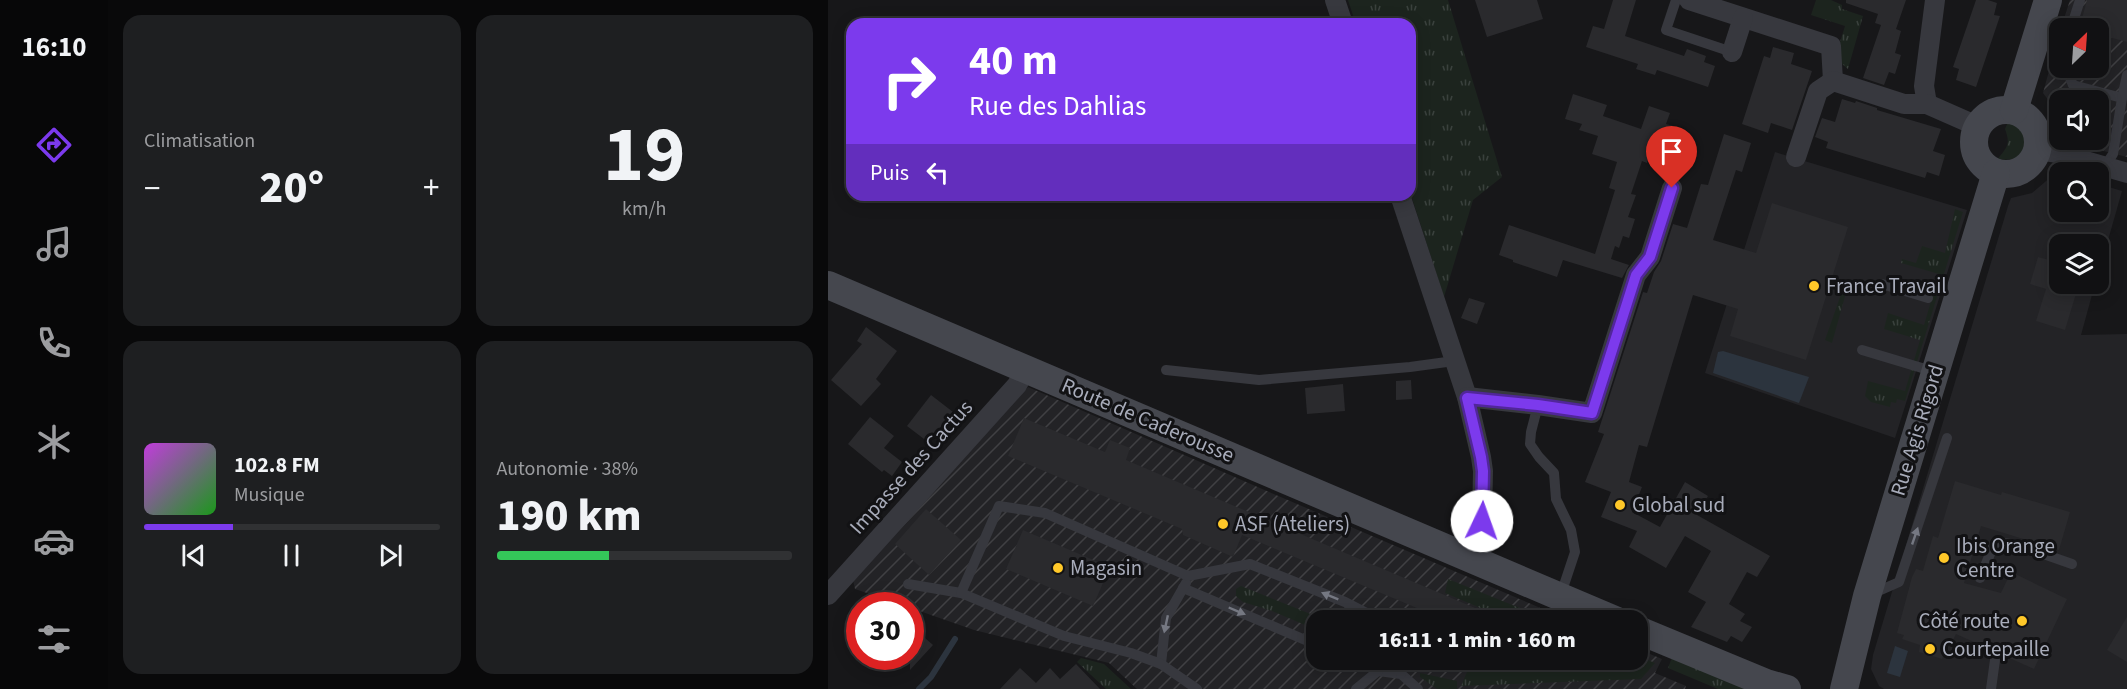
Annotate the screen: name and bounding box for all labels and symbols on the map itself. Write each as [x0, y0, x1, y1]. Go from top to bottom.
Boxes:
north arrow [2049, 18, 2109, 78]
pin [1646, 126, 1697, 188]
place label: France Travail [1826, 271, 1947, 301]
marker: France Travail [1807, 279, 1821, 293]
street label: Rue Agis Rigord [1883, 361, 1951, 499]
street label: Route de Caderousse [1057, 370, 1239, 470]
street label: Impasse des Cactus [842, 393, 980, 541]
position arrow [1450, 489, 1514, 553]
place label: Global sud [1632, 490, 1725, 520]
marker: Global sud [1613, 498, 1627, 512]
place label: ASF (Ateliers) [1235, 509, 1350, 539]
marker: ASF (Ateliers) [1216, 517, 1230, 531]
one-way arrow [1910, 527, 1920, 545]
place label: Ibis Orange Centre [1956, 531, 2055, 585]
marker: Ibis Orange Centre [1937, 551, 1951, 565]
place label: Magasin [1070, 553, 1142, 583]
marker: Magasin [1051, 561, 1065, 575]
one-way arrow [1320, 591, 1338, 601]
speed limit sign: 30 [846, 592, 924, 670]
one-way arrow [1229, 606, 1247, 616]
place label: Côté route [1918, 606, 2010, 636]
marker: Côté route [2015, 614, 2029, 628]
one-way arrow [1161, 615, 1170, 634]
place label: Courtepaille [1942, 634, 2050, 664]
marker: Courtepaille [1923, 642, 1937, 656]

